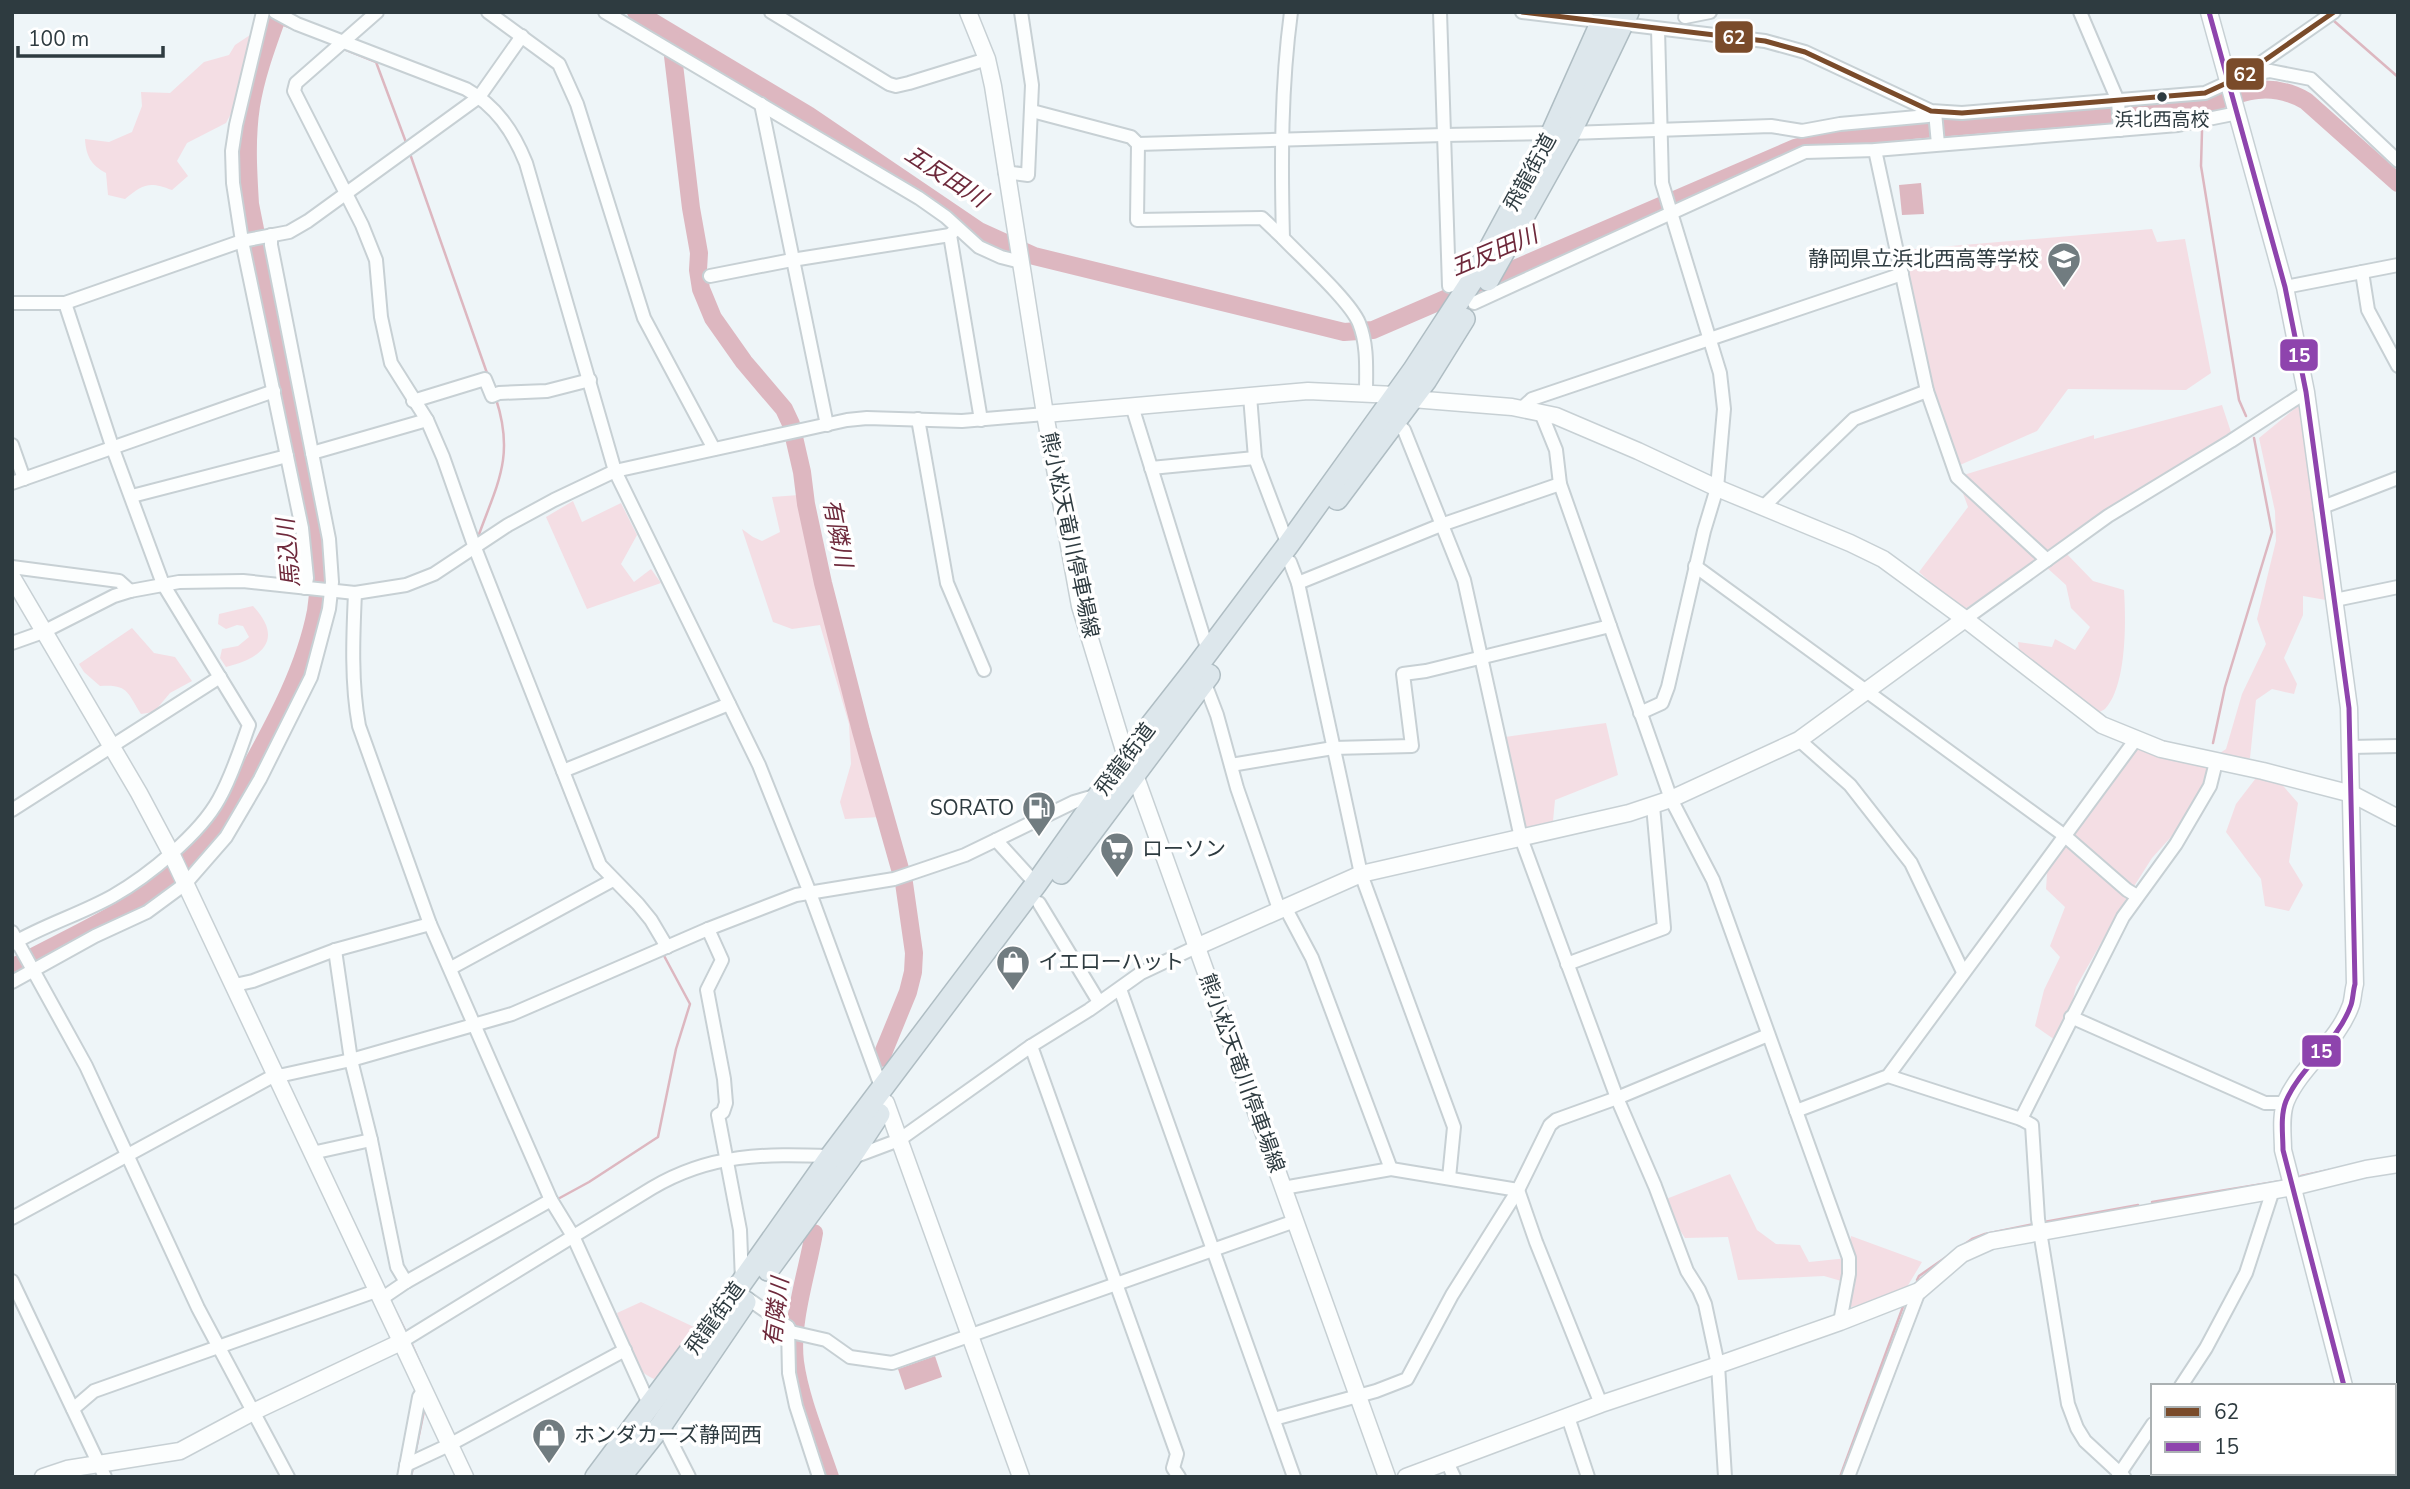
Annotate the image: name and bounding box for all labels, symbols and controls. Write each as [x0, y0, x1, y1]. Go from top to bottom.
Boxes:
scale bar [18, 14, 163, 58]
line badge: 62 [1714, 20, 1754, 54]
text: 100 m [28, 25, 89, 53]
text: 62 [1723, 25, 1745, 51]
line badge: 62 [2225, 57, 2265, 91]
text: 62 [2234, 62, 2256, 88]
marker: 浜北西高校 [2155, 90, 2169, 104]
place label: 浜北西高校 [2114, 107, 2210, 133]
street label: 飛龍街道 [1497, 128, 1563, 216]
water label: 五反田川 [899, 138, 995, 216]
water label: 五反田川 [1446, 218, 1545, 284]
school or university icon: 静岡県立浜北西高等学校 [2045, 240, 2083, 289]
place label: 静岡県立浜北西高等学校 [1808, 245, 2039, 273]
line badge: 15 [2279, 338, 2319, 372]
text: 15 [2288, 343, 2310, 369]
street label: 熊小松天竜川停車場線 [1034, 429, 1106, 641]
water label: 有隣川 [816, 496, 860, 573]
water label: 馬込川 [270, 514, 307, 589]
street label: 飛龍街道 [1089, 717, 1161, 801]
fuel station icon: SORATO [1020, 789, 1058, 838]
place label: SORATO [930, 794, 1014, 822]
supermarket icon: ローソン [1098, 830, 1136, 879]
place label: ローソン [1142, 835, 1226, 863]
shop icon: イエローハット [994, 943, 1032, 992]
place label: イエローハット [1038, 948, 1184, 976]
street label: 熊小松天竜川停車場線 [1193, 970, 1291, 1176]
line badge: 15 [2301, 1034, 2342, 1068]
text: 15 [2310, 1039, 2332, 1065]
water label: 有隣川 [757, 1273, 796, 1348]
street label: 飛龍街道 [679, 1276, 751, 1360]
legend [2151, 1384, 2396, 1475]
text: 62 [2214, 1398, 2239, 1426]
shop icon: ホンダカーズ静岡西 [530, 1416, 568, 1465]
place label: ホンダカーズ静岡西 [574, 1421, 762, 1449]
text: 15 [2214, 1433, 2239, 1461]

